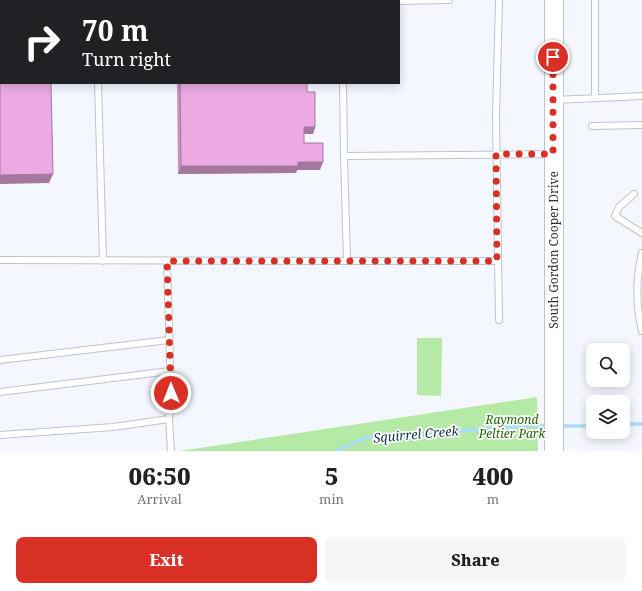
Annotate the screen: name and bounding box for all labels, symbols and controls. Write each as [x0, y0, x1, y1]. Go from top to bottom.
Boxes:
text: 70 m [82, 11, 149, 49]
icon: right [16, 16, 68, 68]
pin [536, 40, 570, 74]
icon: arrive [542, 46, 564, 68]
text: Turn right [82, 47, 171, 71]
street label: South Gordon Cooper Drive [545, 171, 562, 329]
map controls [586, 343, 630, 439]
button: search [586, 343, 630, 387]
position arrow [150, 372, 192, 414]
button: layers [586, 395, 630, 439]
park label: Raymond Peltier Park [478, 411, 546, 442]
water label: Squirrel Creek [372, 421, 460, 447]
text: 06:50 [129, 459, 191, 492]
text: 5 [325, 459, 338, 492]
text: 400 [473, 459, 513, 492]
text: Arrival [137, 490, 182, 508]
text: min [319, 490, 344, 508]
text: m [487, 490, 499, 508]
button: Exit [16, 537, 317, 583]
button: Share [325, 537, 626, 583]

